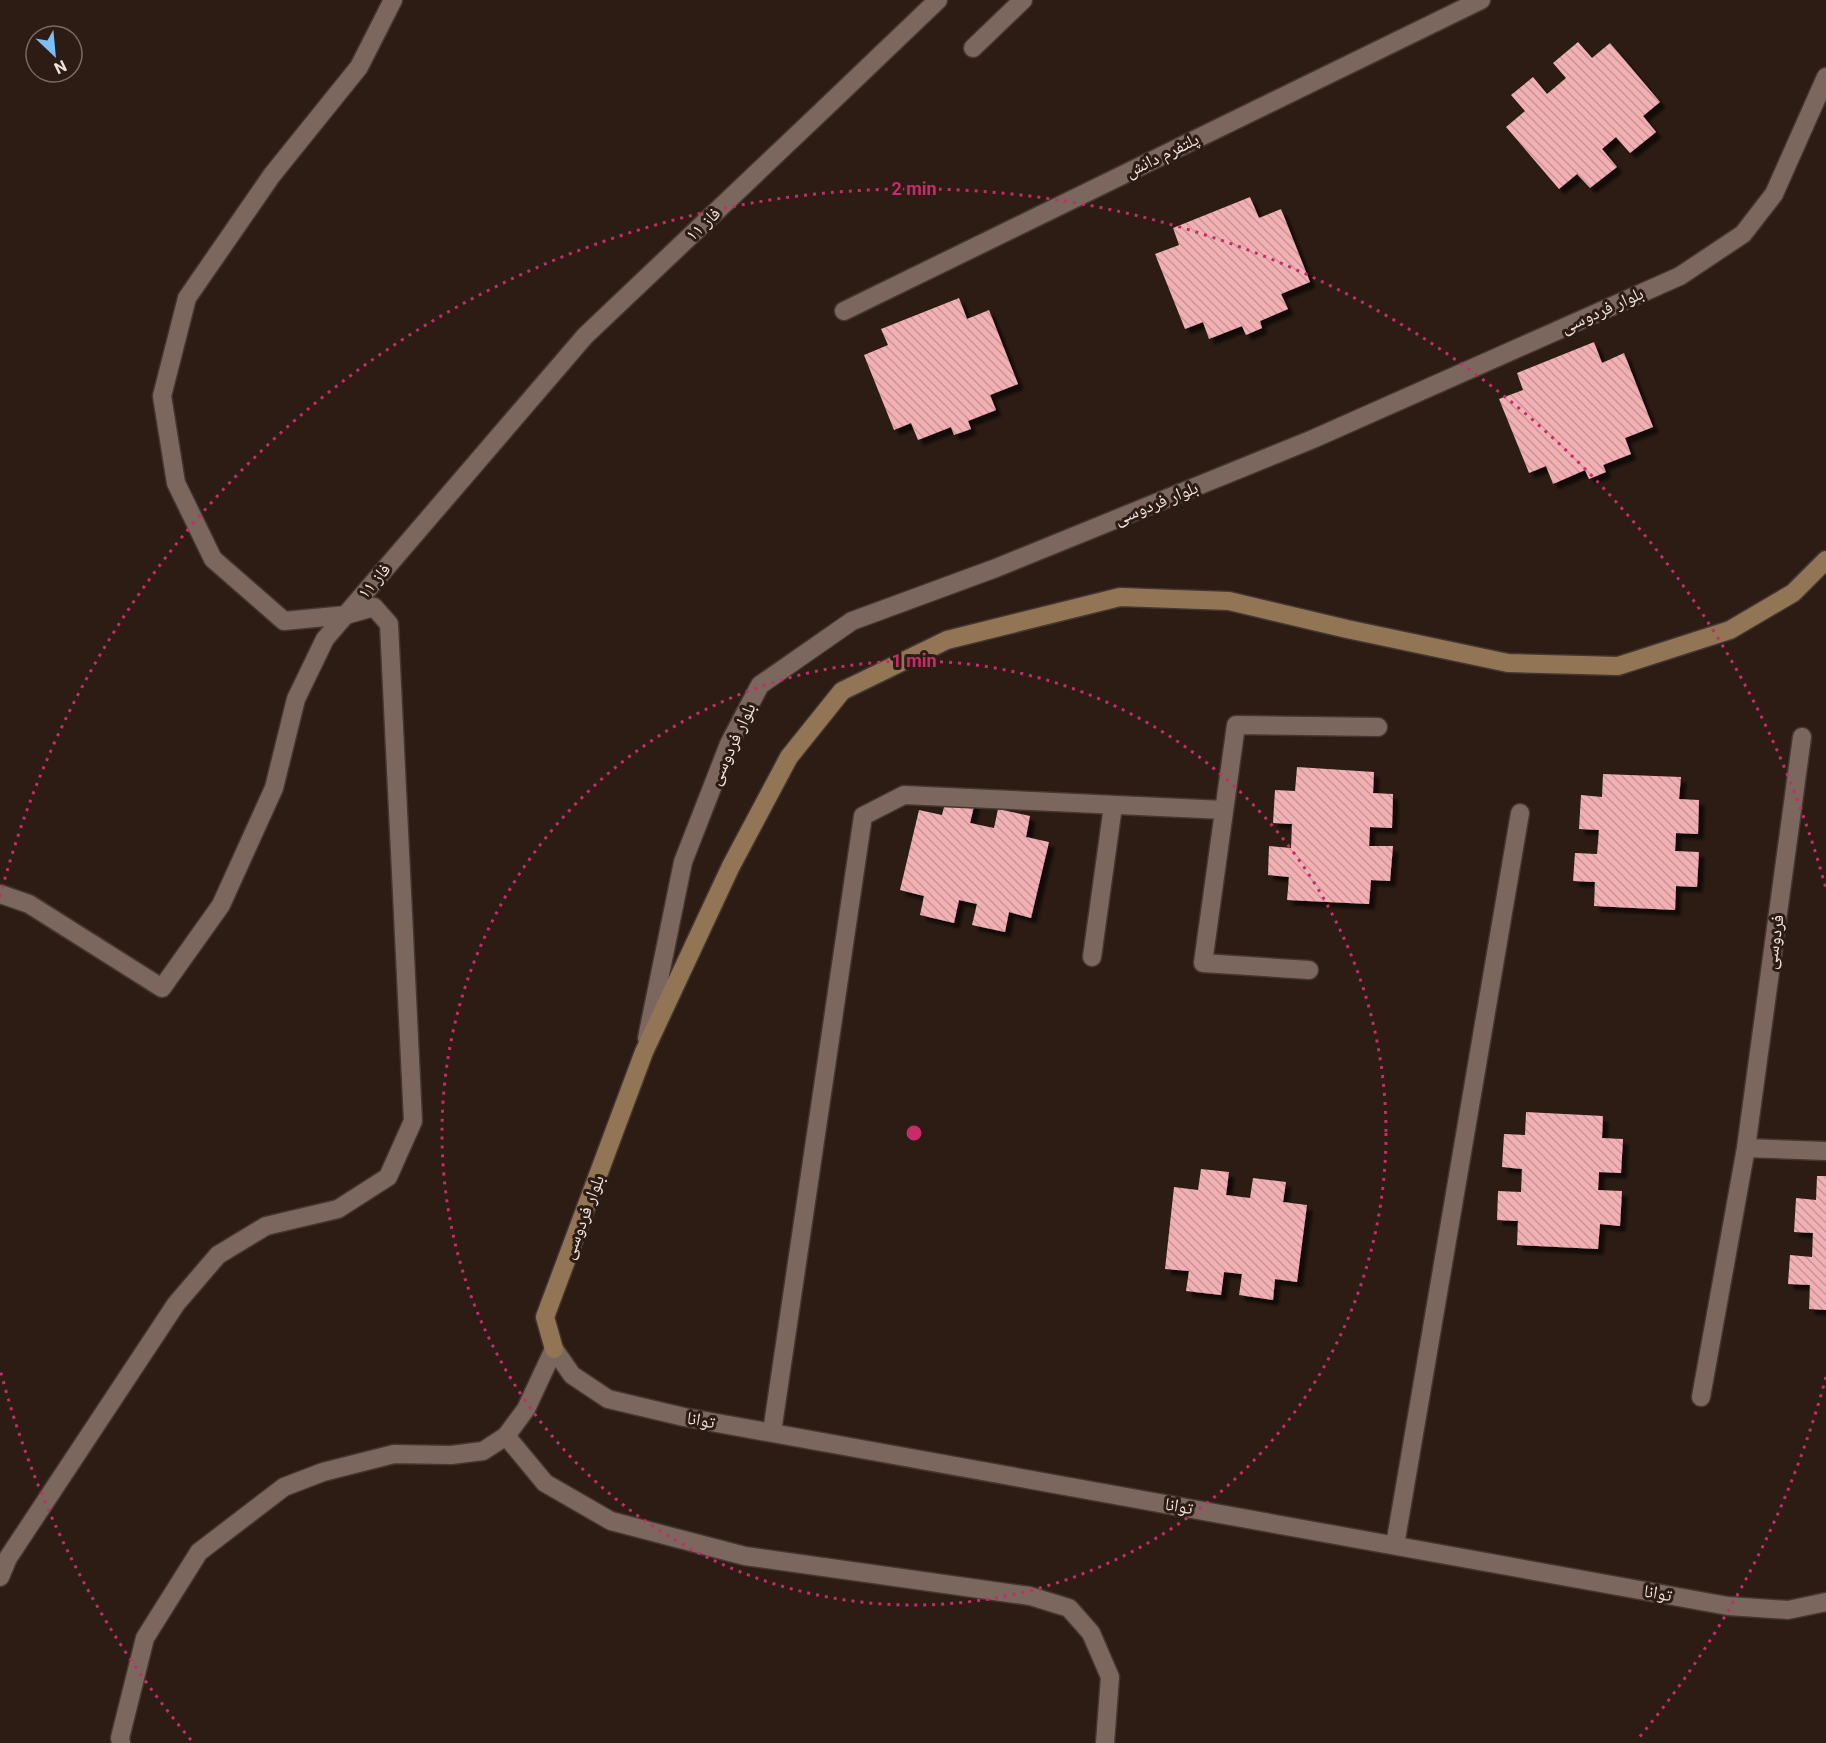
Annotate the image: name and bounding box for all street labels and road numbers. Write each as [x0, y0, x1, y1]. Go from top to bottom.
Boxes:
street label: پلتفرم دانش [1121, 128, 1203, 183]
street label: فاز ۱۱ [681, 202, 724, 245]
street label: بلوار فردوسی [1557, 282, 1647, 338]
street label: بلوار فردوسی [1111, 476, 1201, 530]
street label: فاز ۱۱ [353, 559, 394, 603]
street label: بلوار فردوسی [703, 699, 761, 789]
street label: فردوسی [1759, 913, 1789, 971]
street label: بلوار فردوسی [557, 1172, 609, 1262]
street label: توانا [685, 1407, 717, 1432]
street label: توانا [1163, 1493, 1195, 1518]
street label: توانا [1642, 1580, 1674, 1605]

